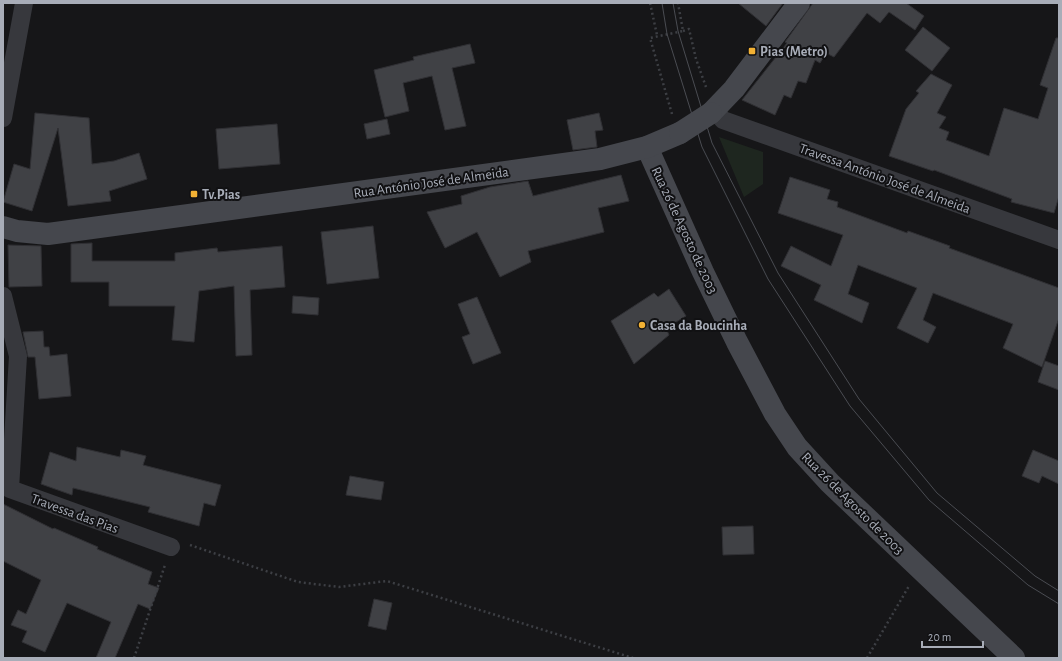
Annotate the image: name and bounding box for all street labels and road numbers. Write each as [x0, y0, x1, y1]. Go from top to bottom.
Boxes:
street label: Travessa António José de Almeida [797, 141, 973, 217]
street label: Rua António José de Almeida [353, 165, 510, 201]
street label: Rua 26 de Agosto de 2003 [649, 165, 720, 296]
street label: Rua 26 de Agosto de 2003 [799, 450, 906, 558]
street label: Travessa das Pias [29, 492, 120, 536]

